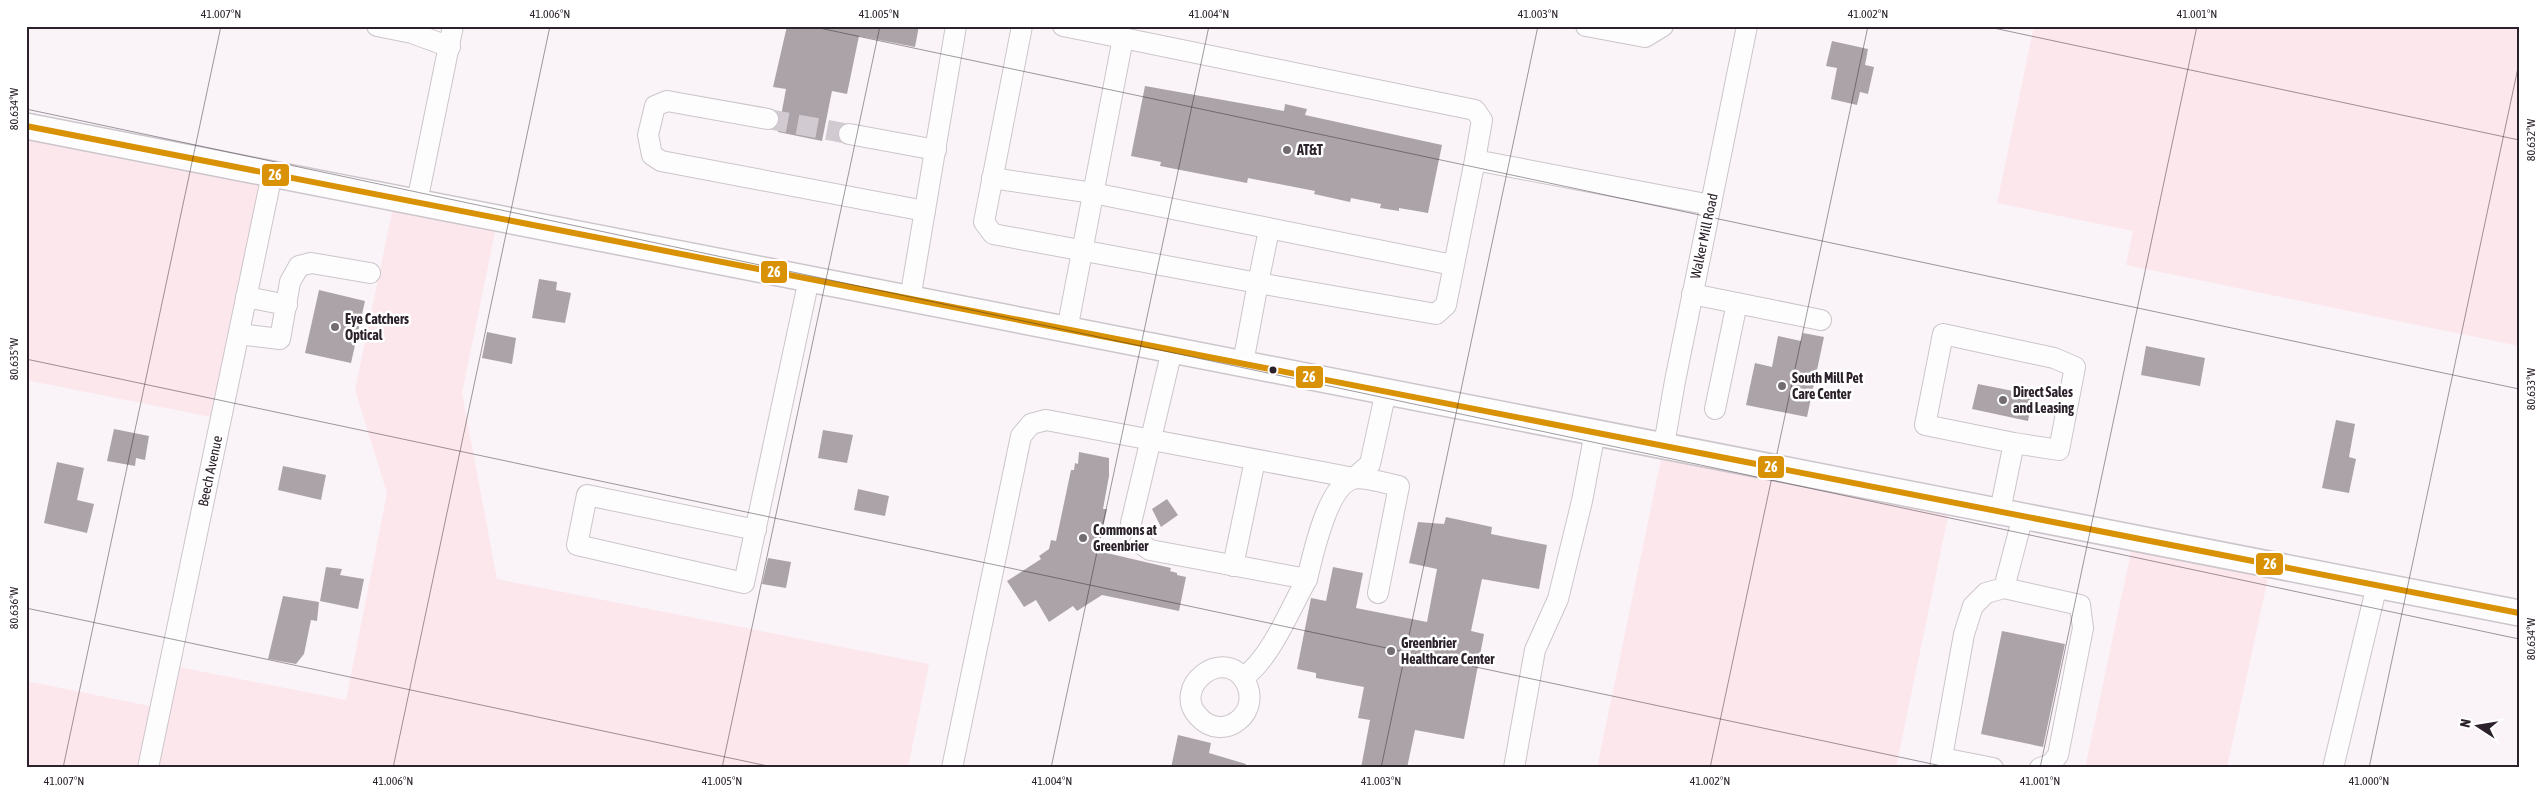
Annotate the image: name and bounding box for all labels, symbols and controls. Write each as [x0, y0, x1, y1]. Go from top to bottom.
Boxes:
text: 41.007°N [201, 7, 241, 21]
text: 41.006°N [530, 7, 570, 21]
text: 41.005°N [859, 7, 899, 21]
text: 41.004°N [1189, 7, 1229, 21]
text: 41.003°N [1518, 7, 1558, 21]
text: 41.002°N [1848, 7, 1888, 21]
text: 41.001°N [2177, 7, 2217, 21]
text: 80.634°W [7, 88, 21, 130]
text: 80.632°W [2524, 119, 2538, 161]
place label: AT&T [1296, 142, 1324, 158]
marker: AT&T [1281, 144, 1293, 156]
line badge: 26 [261, 163, 290, 187]
text: 26 [268, 167, 282, 183]
street label: Walker Mill Road [1687, 192, 1721, 280]
line badge: 26 [760, 260, 788, 284]
text: 26 [767, 264, 781, 280]
place label: Eye Catchers Optical [345, 311, 409, 343]
marker: Eye Catchers Optical [329, 321, 341, 333]
text: 80.635°W [7, 338, 21, 380]
unlabelled marker [1268, 365, 1278, 375]
line badge: 26 [1295, 365, 1324, 389]
text: 80.633°W [2524, 368, 2538, 410]
text: 26 [1302, 369, 1316, 385]
place label: South Mill Pet Care Center [1792, 370, 1863, 402]
marker: South Mill Pet Care Center [1776, 380, 1788, 392]
place label: Direct Sales and Leasing [2013, 384, 2075, 416]
marker: Direct Sales and Leasing [1997, 394, 2009, 406]
street label: Beech Avenue [195, 434, 225, 508]
line badge: 26 [1757, 455, 1785, 479]
text: 26 [1764, 459, 1778, 475]
place label: Commons at Greenbrier [1093, 522, 1157, 554]
marker: Commons at Greenbrier [1077, 532, 1089, 544]
line badge: 26 [2255, 552, 2284, 576]
text: 26 [2263, 556, 2277, 572]
text: 80.636°W [7, 587, 21, 629]
text: 80.634°W [2524, 618, 2538, 660]
place label: Greenbrier Healthcare Center [1401, 635, 1495, 667]
marker: Greenbrier Healthcare Center [1385, 645, 1397, 657]
north arrow [2452, 702, 2502, 752]
text: N [2457, 718, 2474, 729]
text: 41.007°N [44, 774, 84, 788]
text: 41.006°N [373, 774, 413, 788]
text: 41.005°N [702, 774, 742, 788]
text: 41.004°N [1032, 774, 1072, 788]
text: 41.003°N [1361, 774, 1401, 788]
text: 41.002°N [1690, 774, 1730, 788]
text: 41.001°N [2020, 774, 2060, 788]
text: 41.000°N [2349, 774, 2389, 788]

